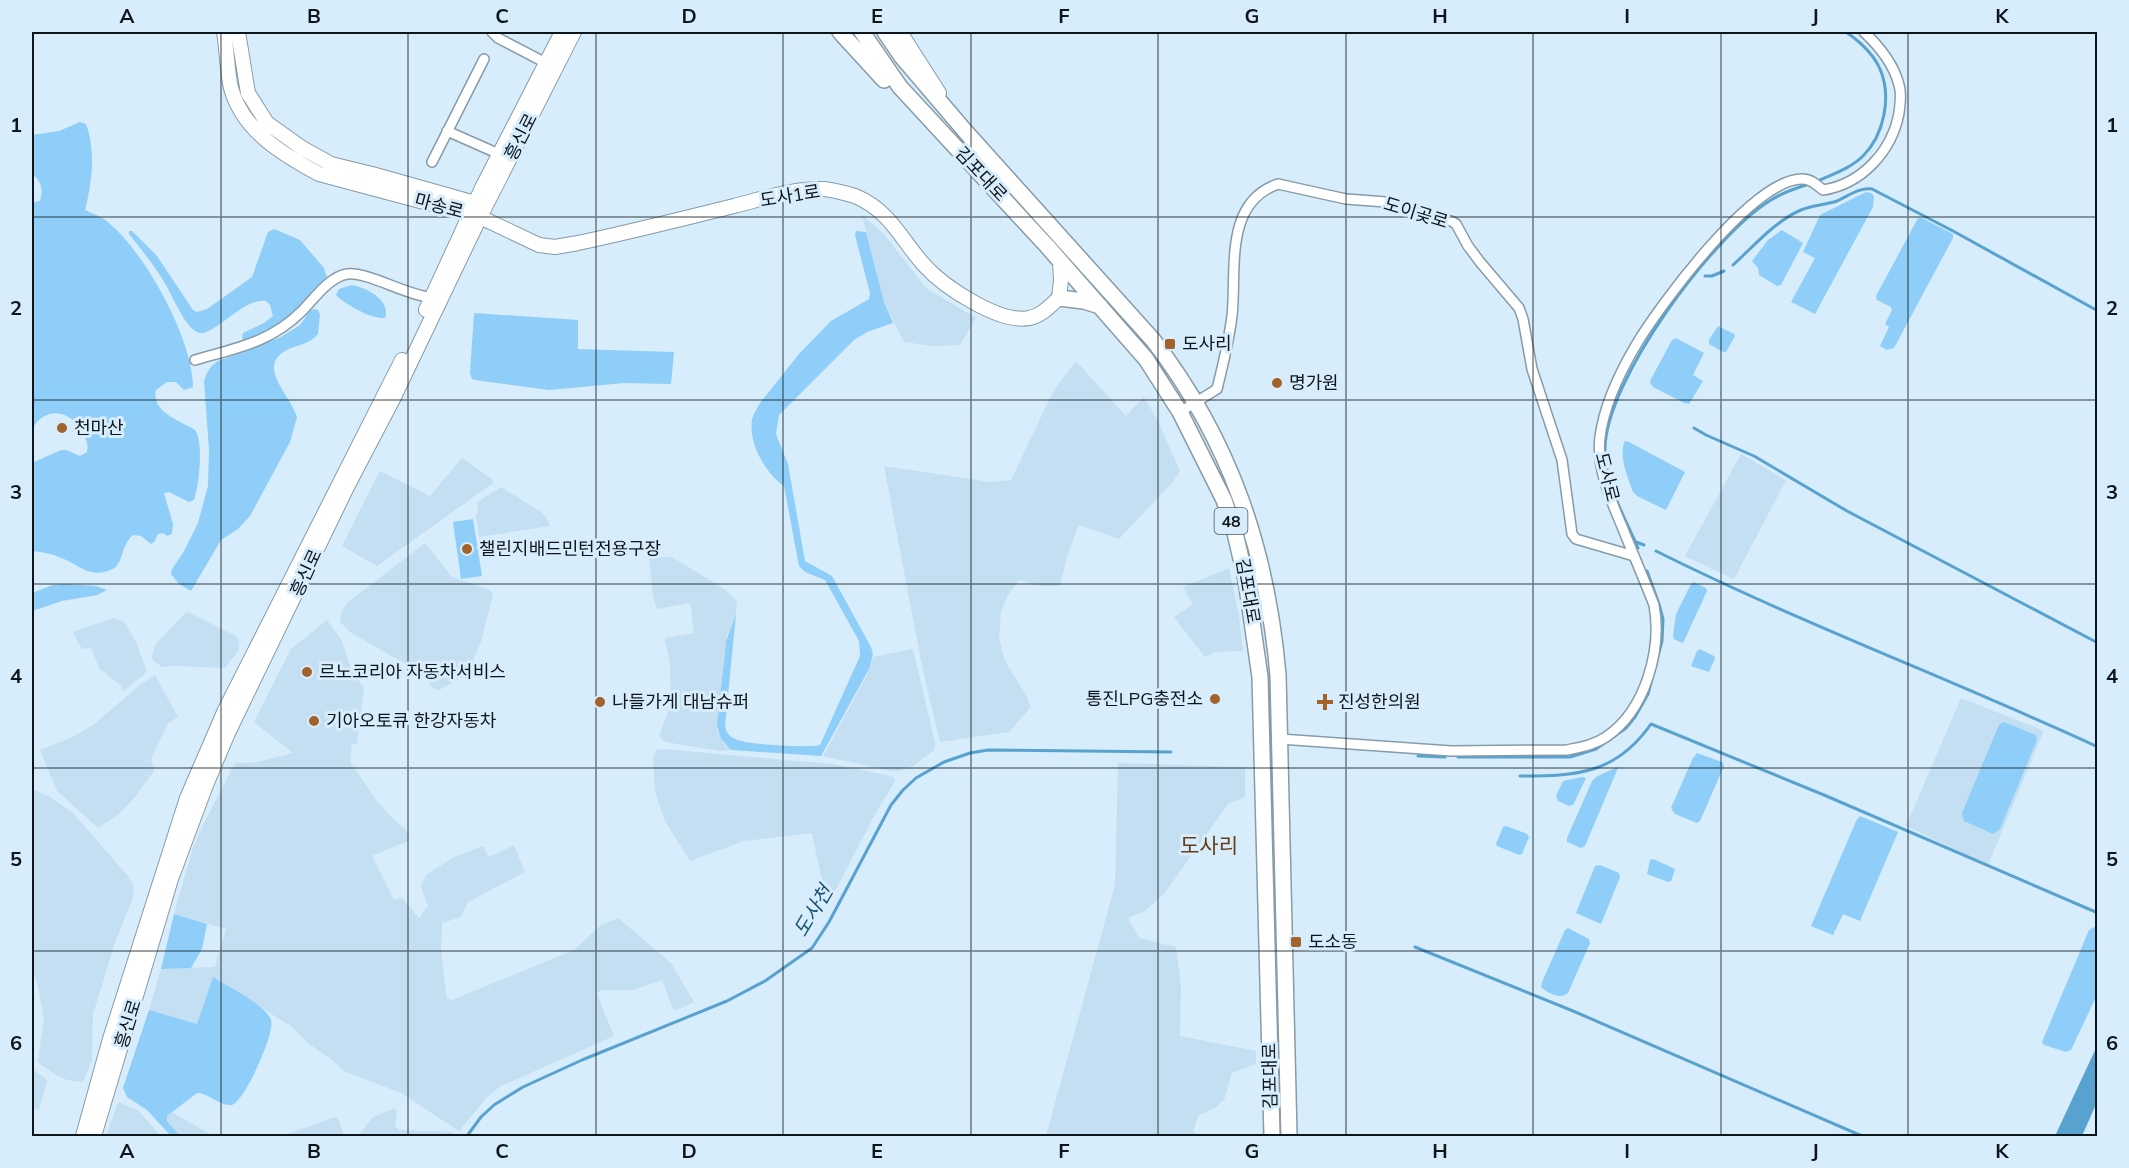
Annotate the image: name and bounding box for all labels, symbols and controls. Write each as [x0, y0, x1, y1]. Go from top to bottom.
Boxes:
text: A [120, 3, 135, 28]
text: B [307, 3, 321, 28]
text: C [495, 3, 509, 28]
text: D [681, 3, 697, 28]
text: E [871, 3, 883, 28]
text: F [1058, 3, 1070, 28]
text: G [1245, 3, 1259, 28]
text: H [1432, 3, 1448, 28]
text: I [1624, 3, 1630, 28]
text: J [1811, 3, 1819, 28]
text: K [1995, 3, 2009, 28]
street label: 흥신로 [499, 109, 542, 164]
text: 1 [10, 112, 22, 137]
text: 1 [2106, 112, 2118, 137]
street label: 김포대로 [950, 142, 1012, 206]
street label: 도사1로 [758, 179, 822, 212]
street label: 마송로 [412, 188, 466, 223]
street label: 도이곶로 [1381, 192, 1451, 233]
text: 2 [10, 295, 22, 320]
text: 2 [2106, 295, 2118, 320]
place label: 도사리 [1182, 332, 1232, 355]
marker: 도사리 [1163, 337, 1177, 351]
place label: 명가원 [1289, 371, 1339, 394]
marker: 명가원 [1270, 376, 1284, 390]
place label: 천마산 [74, 416, 124, 439]
marker: 천마산 [55, 421, 69, 435]
street label: 도사로 [1590, 450, 1625, 504]
text: 3 [10, 479, 22, 504]
text: 3 [2106, 479, 2118, 504]
road number: 48 [1214, 508, 1248, 534]
place label: 챌린지배드민턴전용구장 [479, 537, 661, 560]
marker: 챌린지배드민턴전용구장 [460, 542, 474, 556]
street label: 흥신로 [285, 545, 326, 600]
street label: 김포대로 [1231, 556, 1266, 626]
place label: 르노코리아 자동차서비스 [319, 660, 506, 683]
text: 4 [10, 663, 22, 688]
text: 4 [2106, 663, 2118, 688]
marker: 르노코리아 자동차서비스 [300, 665, 314, 679]
place label: 통진LPG충전소 [1086, 687, 1203, 710]
place label: 나들가게 대남슈퍼 [612, 690, 749, 713]
place label: 진성한의원 [1338, 690, 1421, 713]
marker: 통진LPG충전소 [1208, 692, 1222, 706]
marker: 진성한의원 [1316, 693, 1334, 711]
marker: 나들가게 대남슈퍼 [593, 695, 607, 709]
place label: 기아오토큐 한강자동차 [326, 709, 497, 732]
marker: 기아오토큐 한강자동차 [307, 714, 321, 728]
district label: 도사리 [1180, 832, 1238, 858]
text: 5 [10, 846, 22, 871]
text: 5 [2106, 846, 2118, 871]
water label: 도사천 [788, 878, 839, 941]
place label: 도소동 [1308, 930, 1358, 953]
marker: 도소동 [1289, 935, 1303, 949]
street label: 흥신로 [109, 997, 146, 1051]
text: 6 [10, 1030, 22, 1055]
text: 6 [2106, 1030, 2118, 1055]
street label: 김포대로 [1257, 1043, 1282, 1109]
text: A [120, 1138, 135, 1163]
text: B [307, 1138, 321, 1163]
text: C [495, 1138, 509, 1163]
text: D [681, 1138, 697, 1163]
text: E [871, 1138, 883, 1163]
text: F [1058, 1138, 1070, 1163]
text: G [1245, 1138, 1259, 1163]
text: H [1432, 1138, 1448, 1163]
text: I [1624, 1138, 1630, 1163]
text: J [1811, 1138, 1819, 1163]
text: K [1995, 1138, 2009, 1163]

